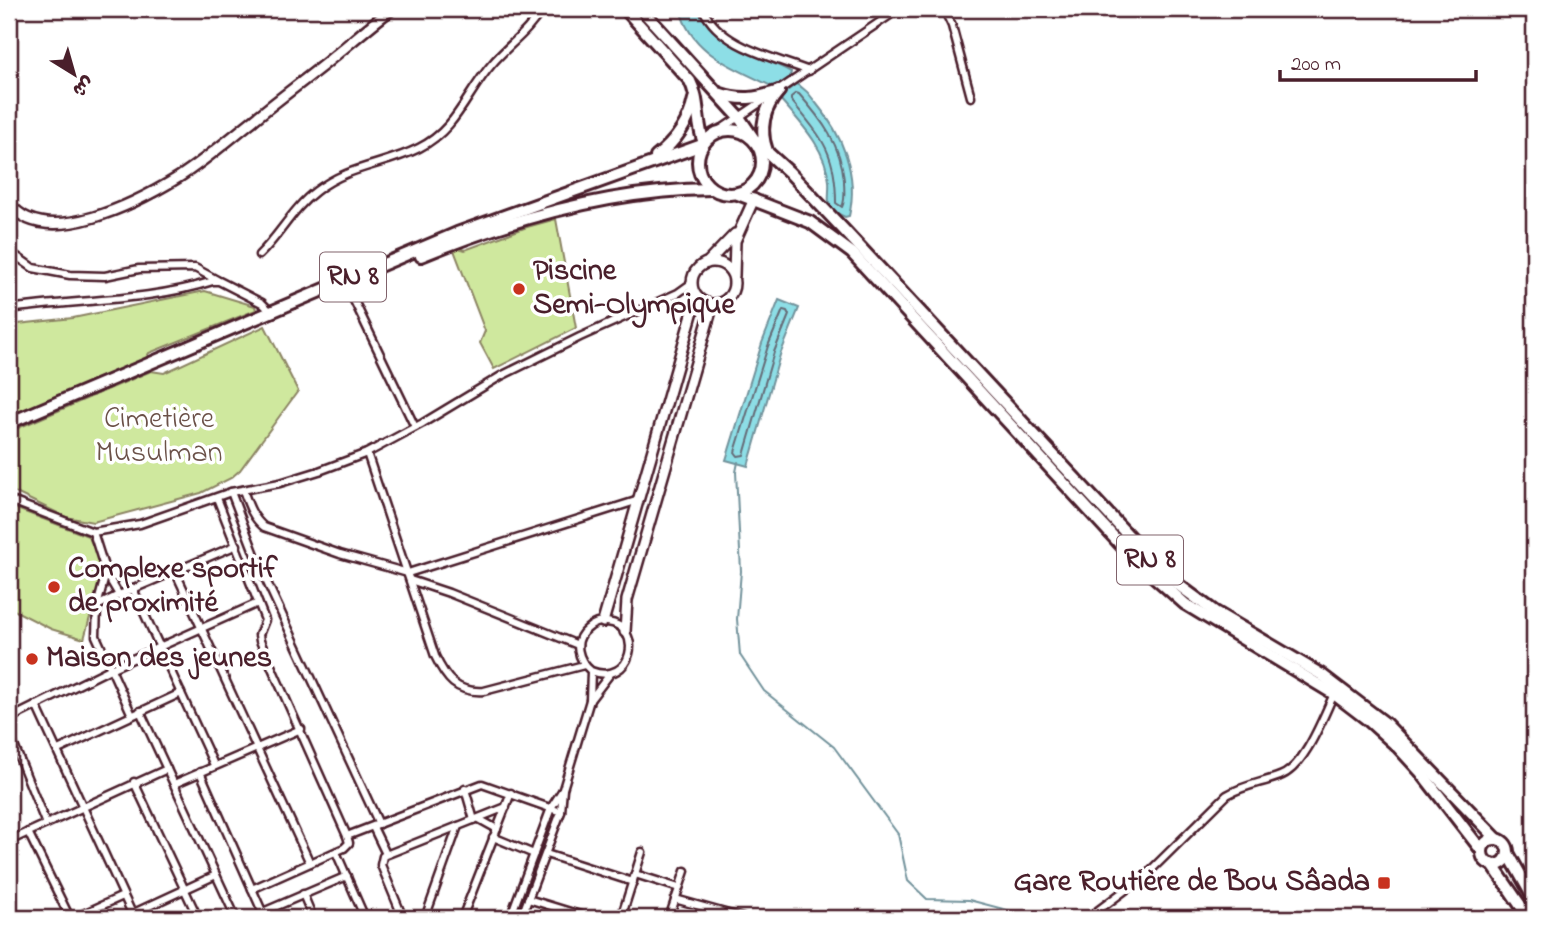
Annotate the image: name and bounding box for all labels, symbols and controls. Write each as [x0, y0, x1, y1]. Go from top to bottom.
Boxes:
north arrow [38, 38, 108, 108]
scale bar [1280, 38, 1476, 82]
text: 200 m [1291, 50, 1341, 80]
text: ش [66, 69, 99, 103]
place label: Piscine Semi-Olympique [533, 250, 737, 328]
road number: RN 8 [320, 252, 386, 302]
marker: Piscine Semi-Olympique [511, 281, 527, 297]
park label: Cimetière Musulman [96, 398, 222, 476]
road number: RN 8 [1117, 536, 1183, 584]
place label: Complexe sportif de proximité [68, 548, 279, 626]
marker: Complexe sportif de proximité [46, 579, 62, 595]
place label: Maison des jeunes [46, 637, 272, 681]
marker: Maison des jeunes [24, 651, 40, 667]
place label: Gare Routière de Bou Sâada [1013, 861, 1370, 905]
marker: Gare Routière de Bou Sâada [1376, 875, 1392, 891]

